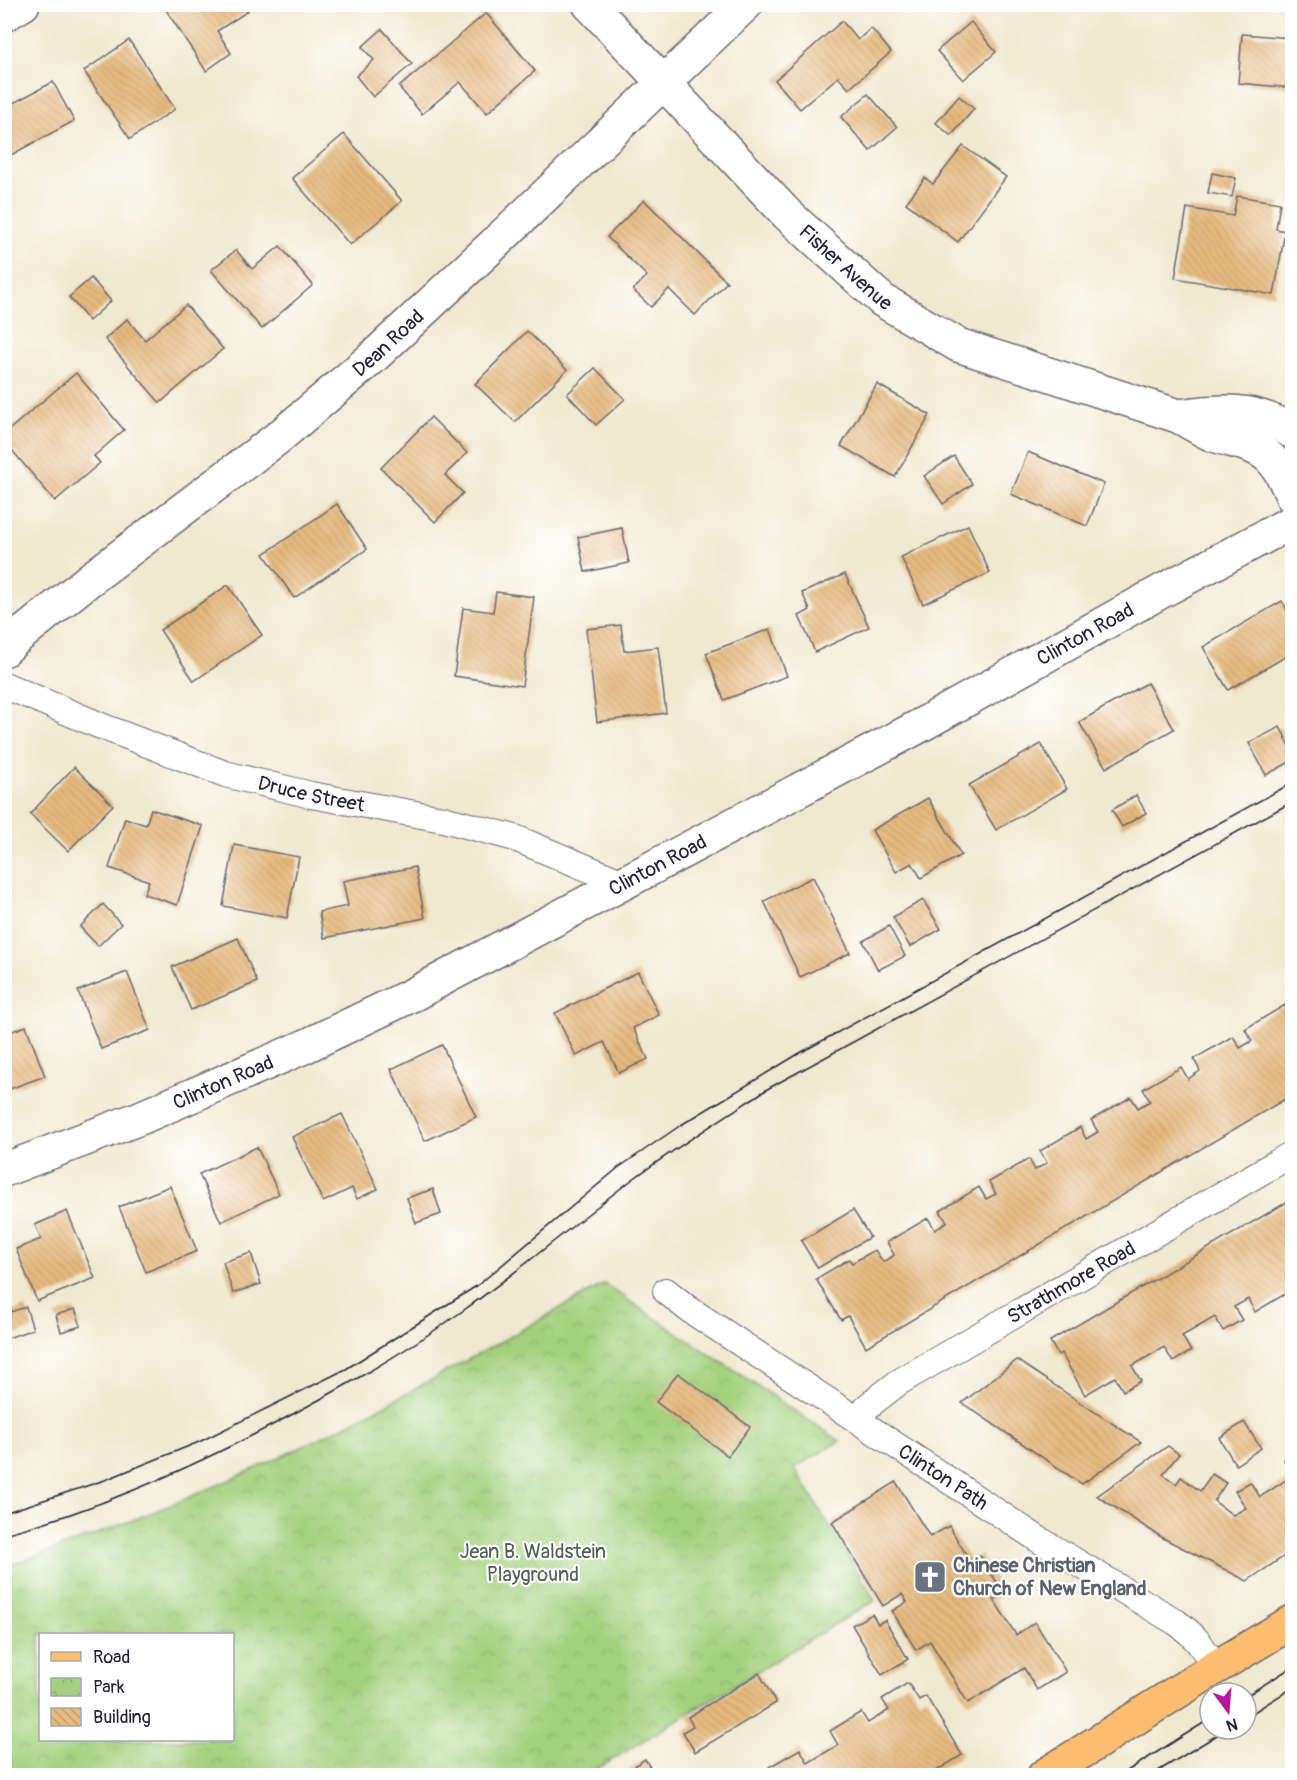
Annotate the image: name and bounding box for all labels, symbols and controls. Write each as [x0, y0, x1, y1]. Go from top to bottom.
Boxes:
street label: Fisher Avenue [794, 219, 897, 316]
street label: Dean Road [347, 304, 429, 382]
street label: Clinton Road [1032, 597, 1138, 671]
street label: Druce Street [255, 771, 368, 818]
street label: Clinton Road [604, 829, 711, 902]
street label: Clinton Road [169, 1050, 277, 1115]
street label: Strathmore Road [1003, 1236, 1140, 1330]
street label: Clinton Path [894, 1439, 993, 1516]
park label: Jean B. Waldstein Playground [460, 1539, 606, 1587]
place label: Chinese Christian Church of New England [953, 1553, 1147, 1601]
church icon: Chinese Christian Church of New England [912, 1559, 948, 1595]
legend [39, 1633, 234, 1741]
text: Road [93, 1646, 130, 1669]
text: Park [93, 1676, 125, 1699]
north arrow [1198, 1681, 1258, 1741]
text: Building [93, 1706, 151, 1729]
text: N [1224, 1713, 1240, 1736]

